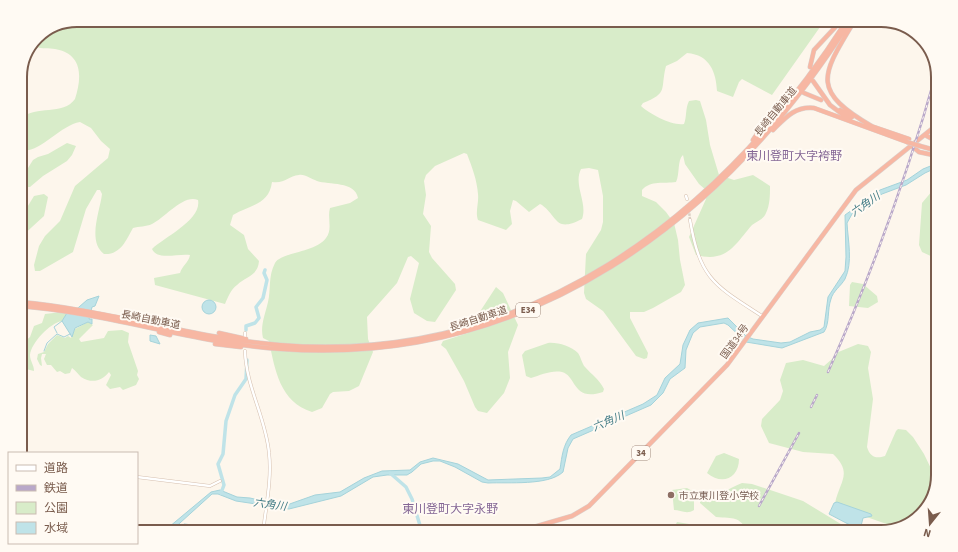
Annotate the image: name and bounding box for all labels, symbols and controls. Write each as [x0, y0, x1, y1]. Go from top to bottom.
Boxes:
street label: 長崎自動車道 [751, 84, 800, 139]
district label: 東川登町大字袴野 [746, 148, 842, 165]
water label: 六角川 [847, 188, 884, 220]
street label: 長崎自動車道 [448, 303, 509, 335]
road number: E34 [516, 303, 540, 317]
street label: 長崎自動車道 [120, 307, 182, 333]
street label: 国道34号 [717, 321, 752, 362]
water label: 六角川 [590, 408, 627, 435]
road number: 34 [632, 446, 650, 460]
legend [8, 452, 138, 544]
text: 道路 [44, 460, 68, 477]
text: 鉄道 [44, 480, 68, 497]
place label: 市立東川登小学校 [679, 489, 759, 503]
marker: 市立東川登小学校 [666, 490, 676, 500]
water label: 六角川 [253, 495, 288, 514]
text: 公園 [44, 500, 68, 517]
district label: 東川登町大字永野 [402, 501, 498, 518]
north arrow [910, 504, 950, 544]
text: 水域 [44, 520, 68, 537]
text: N [922, 525, 933, 541]

